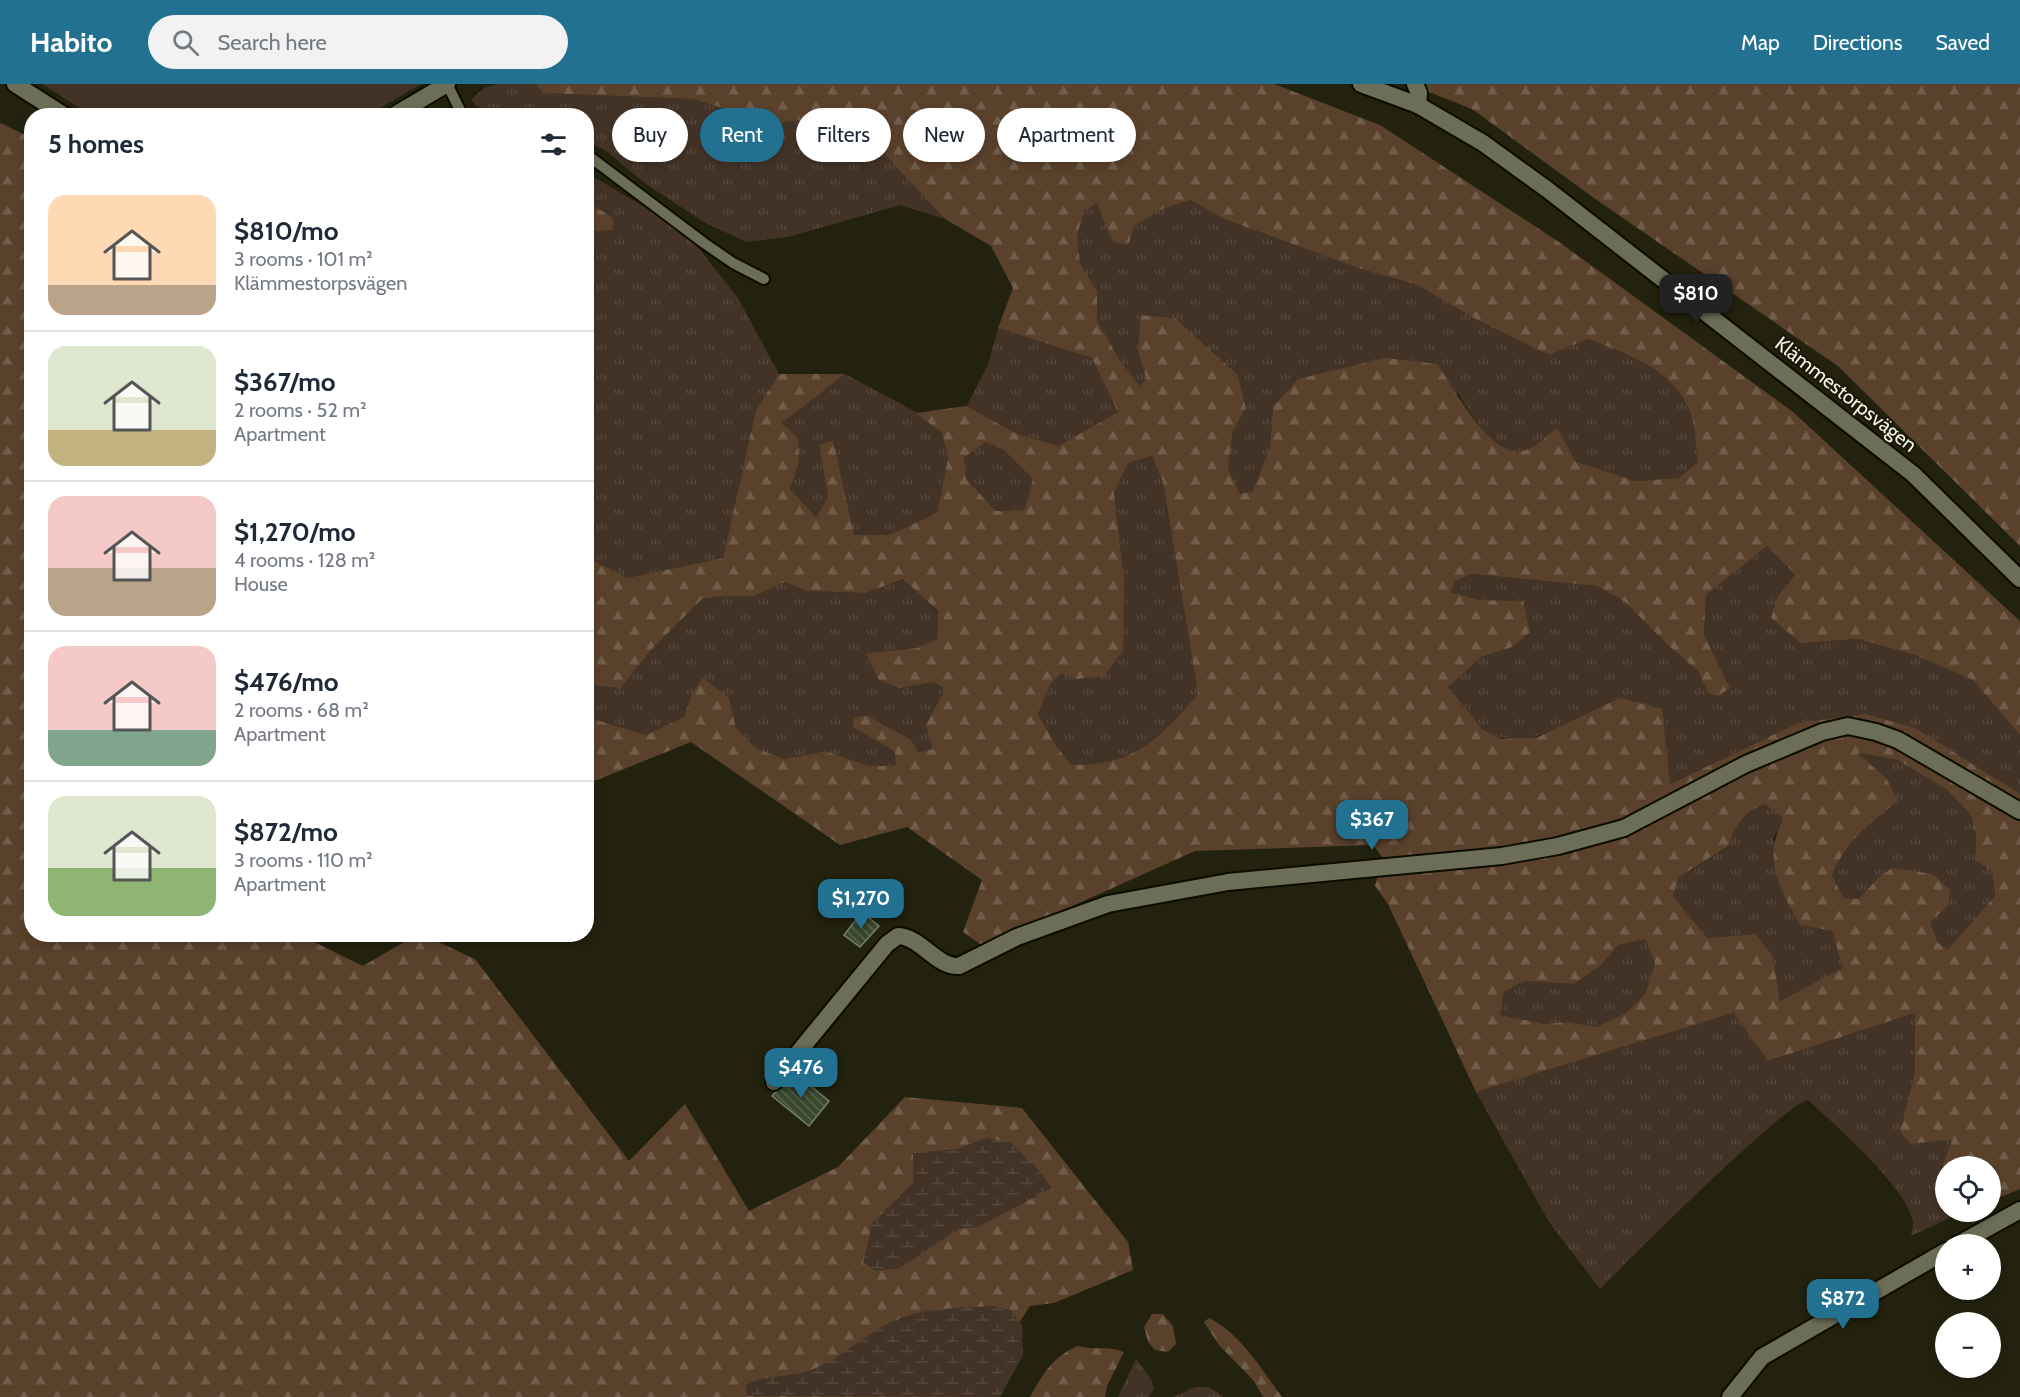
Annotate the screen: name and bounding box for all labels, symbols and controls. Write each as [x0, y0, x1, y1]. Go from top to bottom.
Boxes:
search box [148, 15, 568, 69]
text: Habito [30, 25, 112, 59]
icon: search [169, 26, 202, 59]
text: Search here [217, 29, 327, 56]
text: Map [1741, 30, 1780, 55]
text: Directions [1813, 30, 1902, 55]
text: Saved [1935, 30, 1990, 55]
chip: Buy [612, 108, 688, 162]
chip: Rent [700, 108, 784, 162]
chip: Filters [796, 108, 891, 162]
chip: New [903, 108, 985, 162]
chip: Apartment [997, 108, 1136, 162]
text: 5 homes [48, 128, 144, 160]
icon: filters [537, 128, 570, 161]
text: $810/mo [234, 215, 338, 247]
icon: home [96, 219, 168, 291]
text: 3 rooms · 101 m² [234, 247, 373, 271]
text: Klämmestorpsvägen [234, 271, 407, 295]
pin: $810 [1660, 274, 1732, 325]
text: $810 [1673, 281, 1719, 305]
street label: Klämmestorpsvägen [1770, 331, 1922, 457]
text: $367/mo [234, 366, 336, 398]
icon: home [96, 370, 168, 442]
text: 2 rooms · 52 m² [234, 398, 367, 422]
text: Apartment [234, 422, 326, 446]
text: $1,270/mo [234, 516, 356, 548]
icon: home [96, 520, 168, 592]
text: 4 rooms · 128 m² [234, 548, 376, 572]
text: House [234, 572, 288, 596]
text: $476/mo [234, 666, 339, 698]
icon: home [96, 670, 168, 742]
text: 2 rooms · 68 m² [234, 698, 369, 722]
text: Apartment [234, 722, 326, 746]
pin: $367 [1336, 800, 1408, 851]
text: $367 [1350, 807, 1394, 831]
text: $872/mo [234, 816, 338, 848]
icon: home [96, 820, 168, 892]
text: 3 rooms · 110 m² [234, 848, 373, 872]
text: Apartment [234, 872, 326, 896]
pin: $1,270 [812, 879, 910, 930]
text: $1,270 [832, 886, 890, 910]
pin: $476 [765, 1048, 837, 1099]
text: $476 [778, 1055, 824, 1079]
map controls [1935, 1156, 2001, 1378]
button: locate [1935, 1156, 2001, 1222]
button: + [1935, 1234, 2001, 1300]
pin: $872 [1807, 1279, 1879, 1330]
text: $872 [1821, 1286, 1865, 1310]
button: − [1935, 1312, 2001, 1378]

